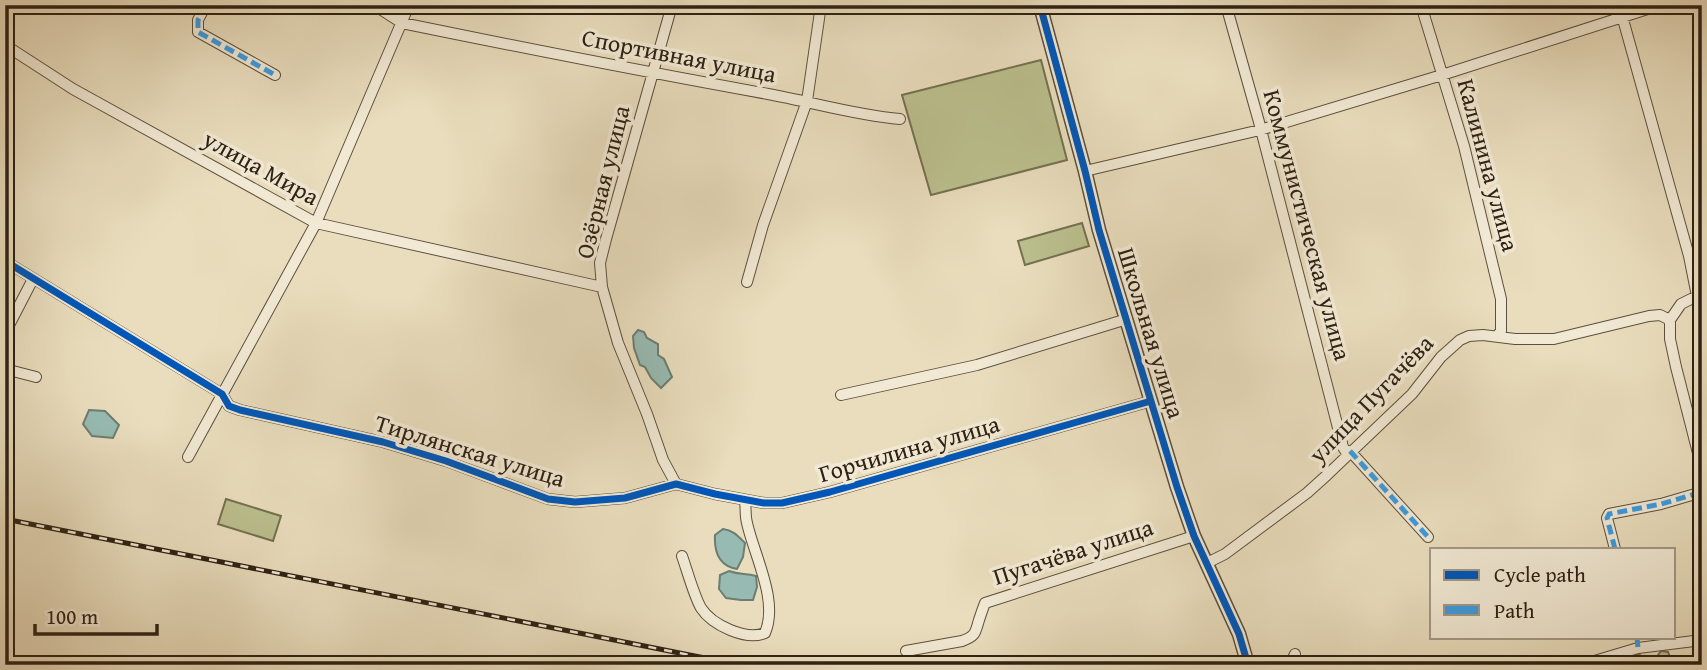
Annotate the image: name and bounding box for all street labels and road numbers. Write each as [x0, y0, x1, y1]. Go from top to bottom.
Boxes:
street label: Спортивная улица [579, 20, 780, 92]
street label: Калинина улица [1449, 75, 1528, 256]
street label: Коммунистическая улица [1254, 86, 1361, 365]
street label: Озёрная улица [567, 101, 639, 262]
street label: улица Мира [196, 121, 326, 214]
street label: Школьная улица [1109, 243, 1194, 423]
street label: улица Пугачёва [1299, 326, 1441, 471]
street label: Тирлянская улица [371, 405, 570, 496]
street label: Горчилина улица [814, 406, 1004, 491]
street label: Пугачёва улица [988, 509, 1158, 594]

